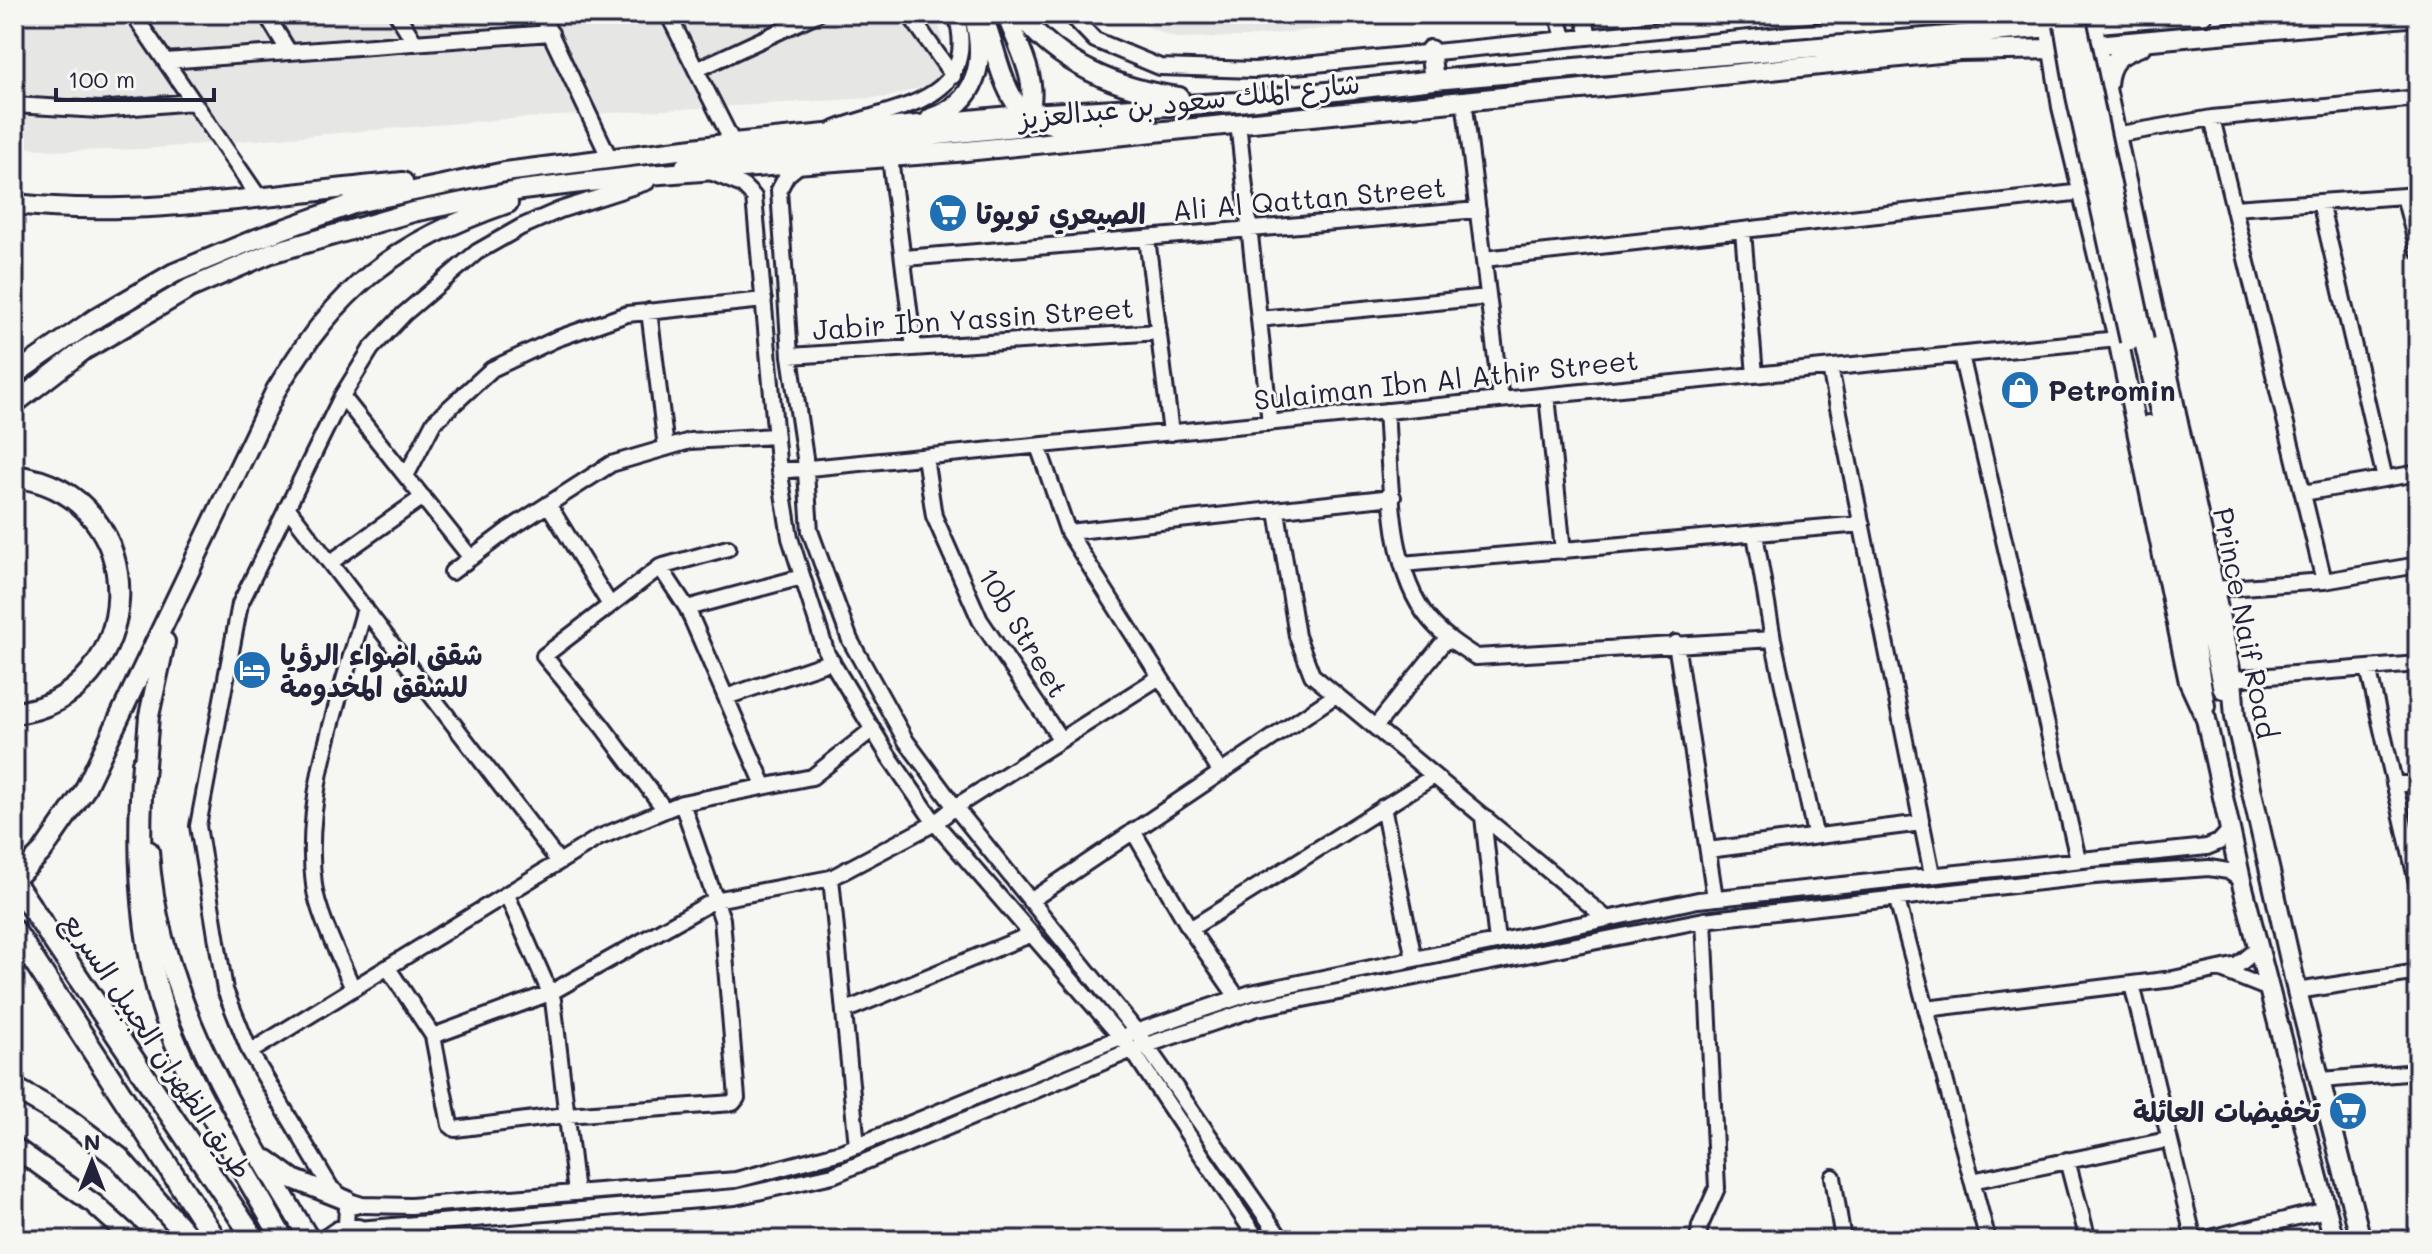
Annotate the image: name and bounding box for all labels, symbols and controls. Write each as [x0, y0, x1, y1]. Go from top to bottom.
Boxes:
scale bar [56, 52, 214, 102]
text: 100 m [68, 63, 135, 94]
street label: شارع الملك سعود بن عبدالعزيز [1014, 64, 1362, 139]
street label: Ali Al Qattan Street [1171, 168, 1447, 228]
supermarket icon: الصيعري تويوتا [927, 192, 969, 234]
place label: الصيعري تويوتا [976, 195, 1146, 235]
street label: Jabir Ibn Yassin Street [811, 289, 1135, 347]
street label: Sulaiman Ibn Al Athir Street [1252, 341, 1640, 417]
shop icon: Petromin [1999, 369, 2041, 411]
place label: Petromin [2048, 372, 2176, 408]
street label: Prince Naif Road [2206, 505, 2286, 741]
street label: 10b Street [971, 560, 1077, 704]
place label: شقق اضواء الرؤيا للشقق المخدومة [280, 636, 483, 706]
hotel icon: شقق اضواء الرؤيا للشقق المخدومة [231, 649, 273, 691]
street label: طريق الظهران الجبيل السريع [53, 904, 261, 1187]
supermarket icon: تخفيضات العائلة [2327, 1090, 2369, 1132]
place label: تخفيضات العائلة [2133, 1093, 2321, 1129]
north arrow [52, 1122, 132, 1202]
text: N [84, 1127, 100, 1156]

